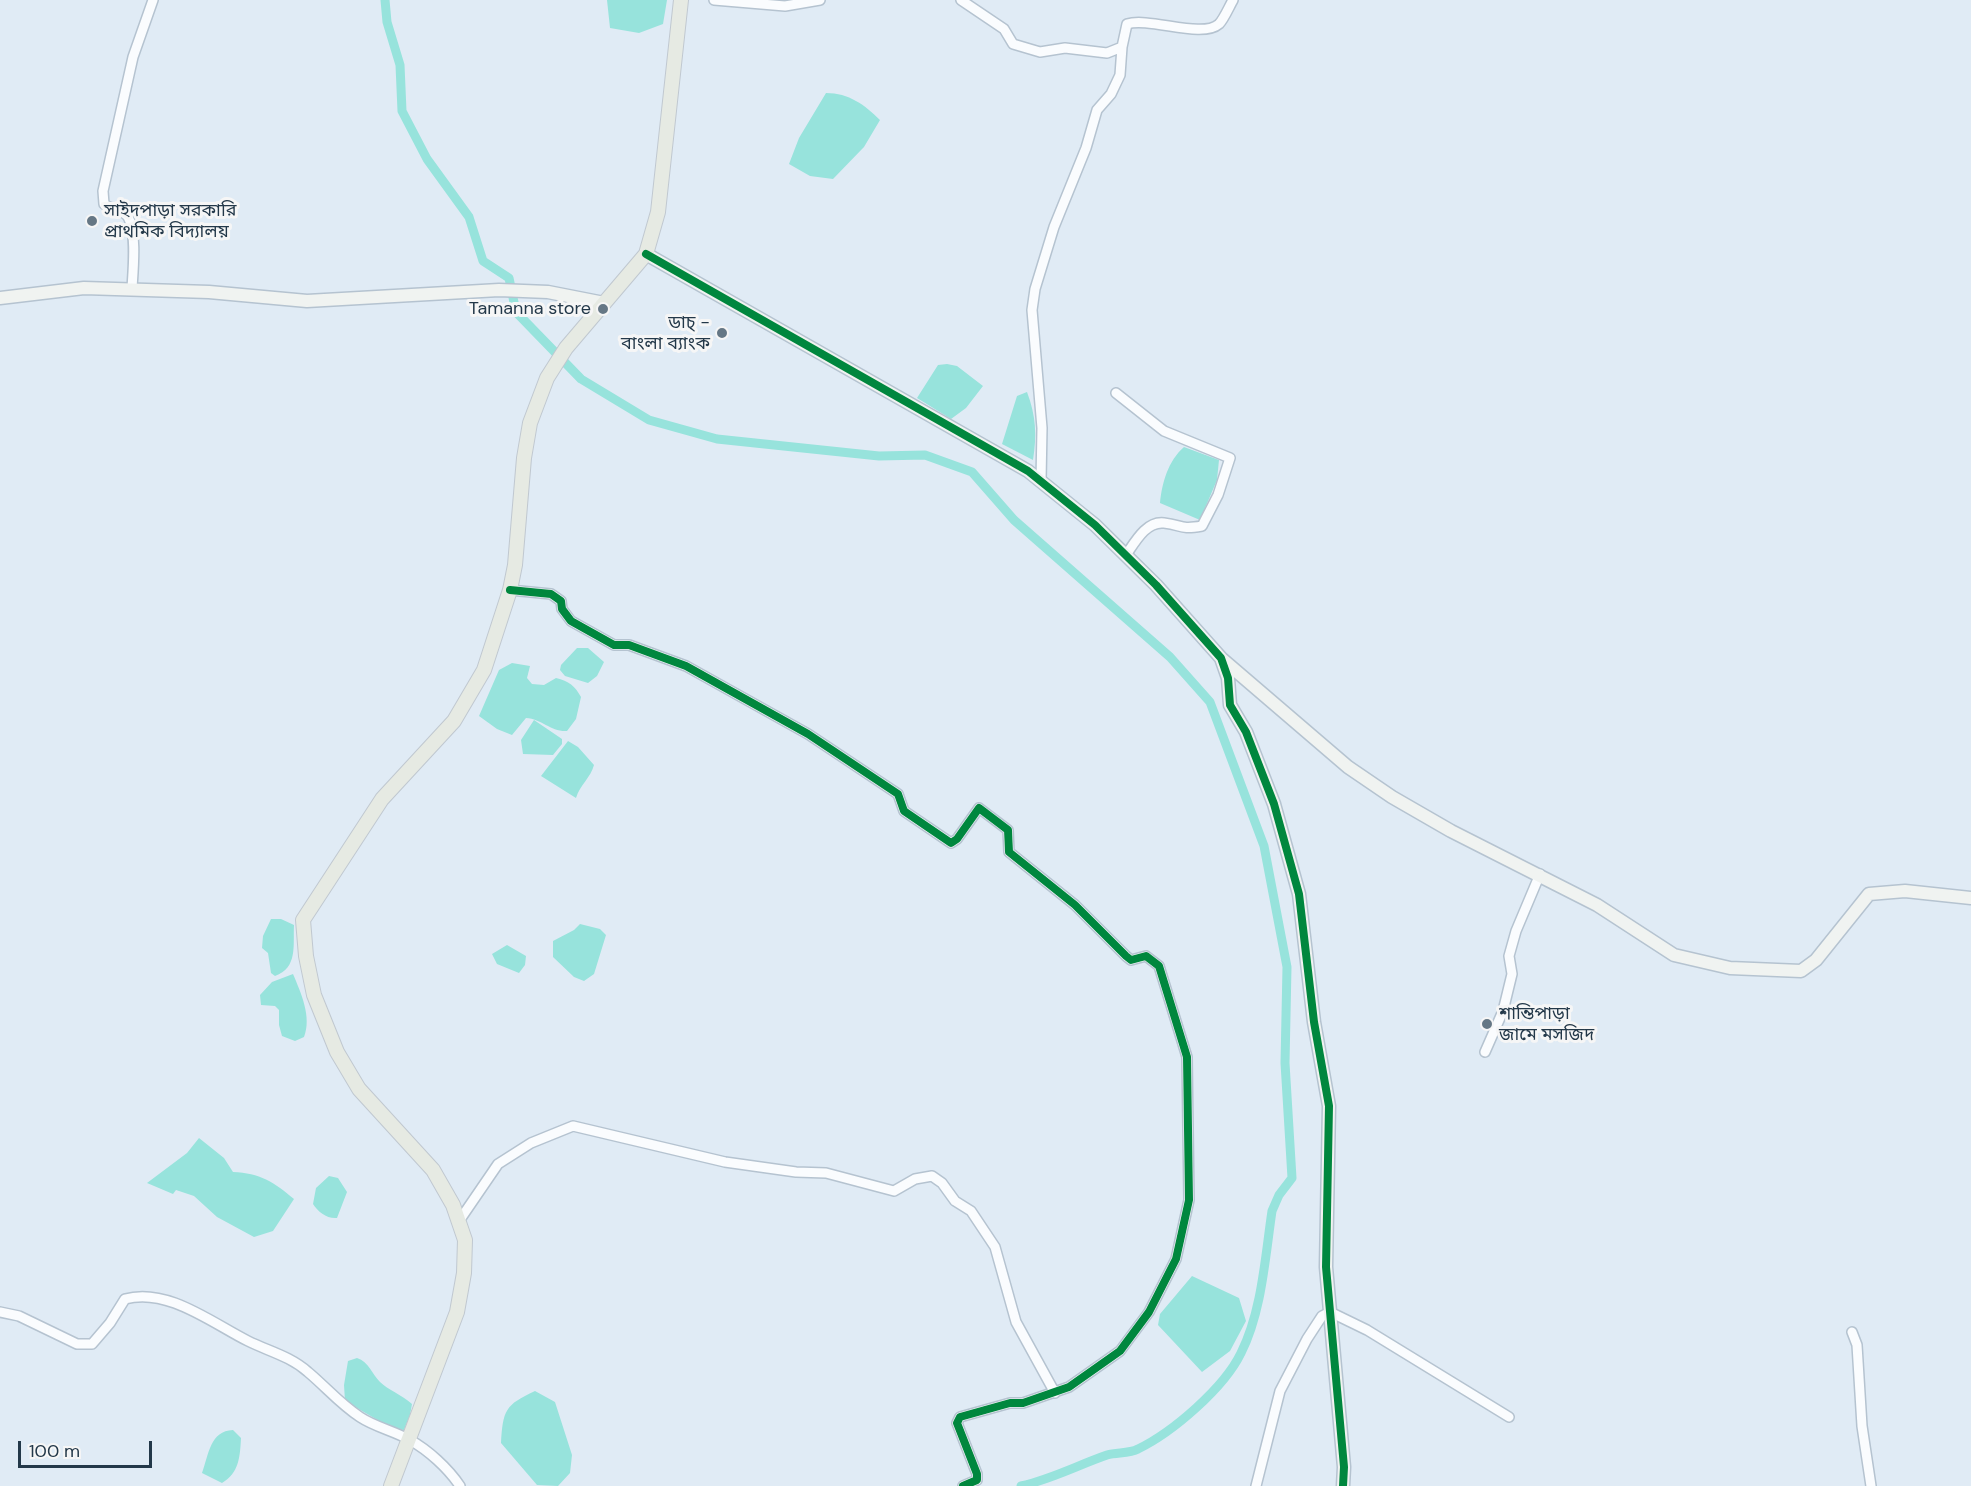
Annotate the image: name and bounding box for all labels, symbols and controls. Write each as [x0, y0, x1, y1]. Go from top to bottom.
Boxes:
place label: সাইদপাড়া সরকারি প্রাথমিক বিদ্যালয় [104, 200, 236, 242]
marker: সাইদপাড়া সরকারি প্রাথমিক বিদ্যালয় [85, 214, 99, 228]
place label: Tamanna store [469, 298, 591, 320]
marker: Tamanna store [596, 302, 610, 316]
place label: ডাচ্ - বাংলা ব্যাংক [621, 312, 710, 354]
marker: ডাচ্ - বাংলা ব্যাংক [715, 326, 729, 340]
place label: শান্তিপাড়া জামে মসজিদ [1499, 1003, 1594, 1046]
marker: শান্তিপাড়া জামে মসজিদ [1480, 1017, 1494, 1031]
scale bar [21, 1429, 154, 1467]
text: 100 m [29, 1439, 80, 1463]

